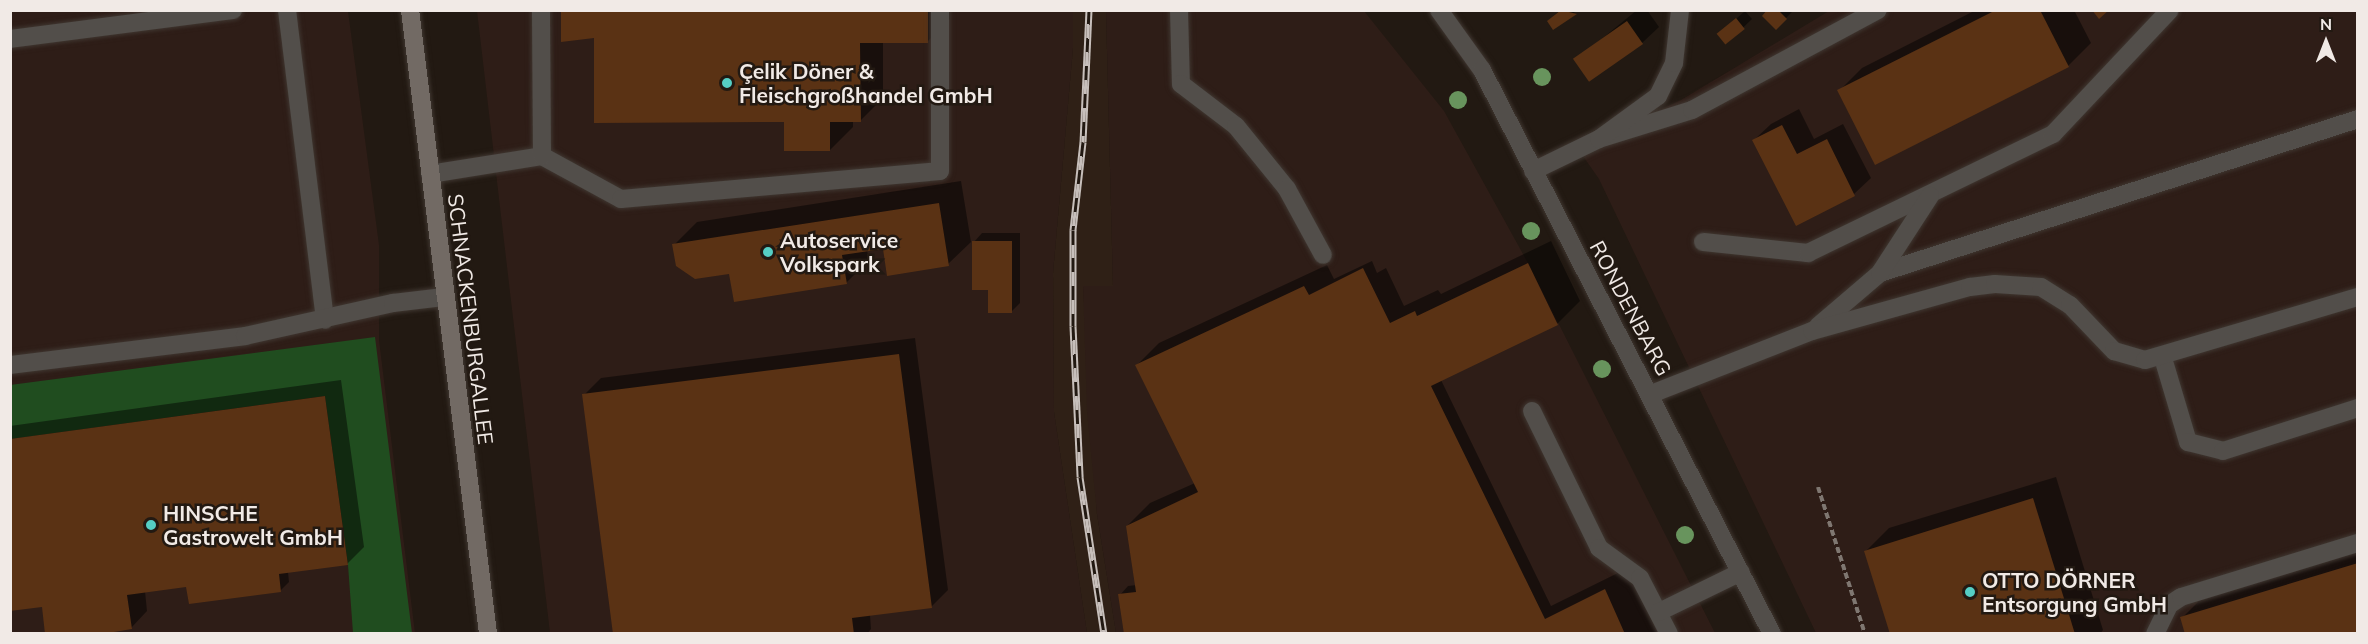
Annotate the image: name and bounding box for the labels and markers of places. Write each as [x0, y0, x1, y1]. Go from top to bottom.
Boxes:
place label: Çelik Döner & Fleischgroßhandel GmbH [739, 58, 993, 108]
marker: Çelik Döner & Fleischgroßhandel GmbH [720, 76, 734, 90]
place label: Autoservice Volkspark [780, 227, 898, 277]
marker: Autoservice Volkspark [761, 245, 775, 259]
place label: HINSCHE Gastrowelt GmbH [163, 500, 343, 550]
marker: HINSCHE Gastrowelt GmbH [144, 518, 158, 532]
place label: OTTO DÖRNER Entsorgung GmbH [1982, 567, 2167, 617]
marker: OTTO DÖRNER Entsorgung GmbH [1963, 585, 1977, 599]

